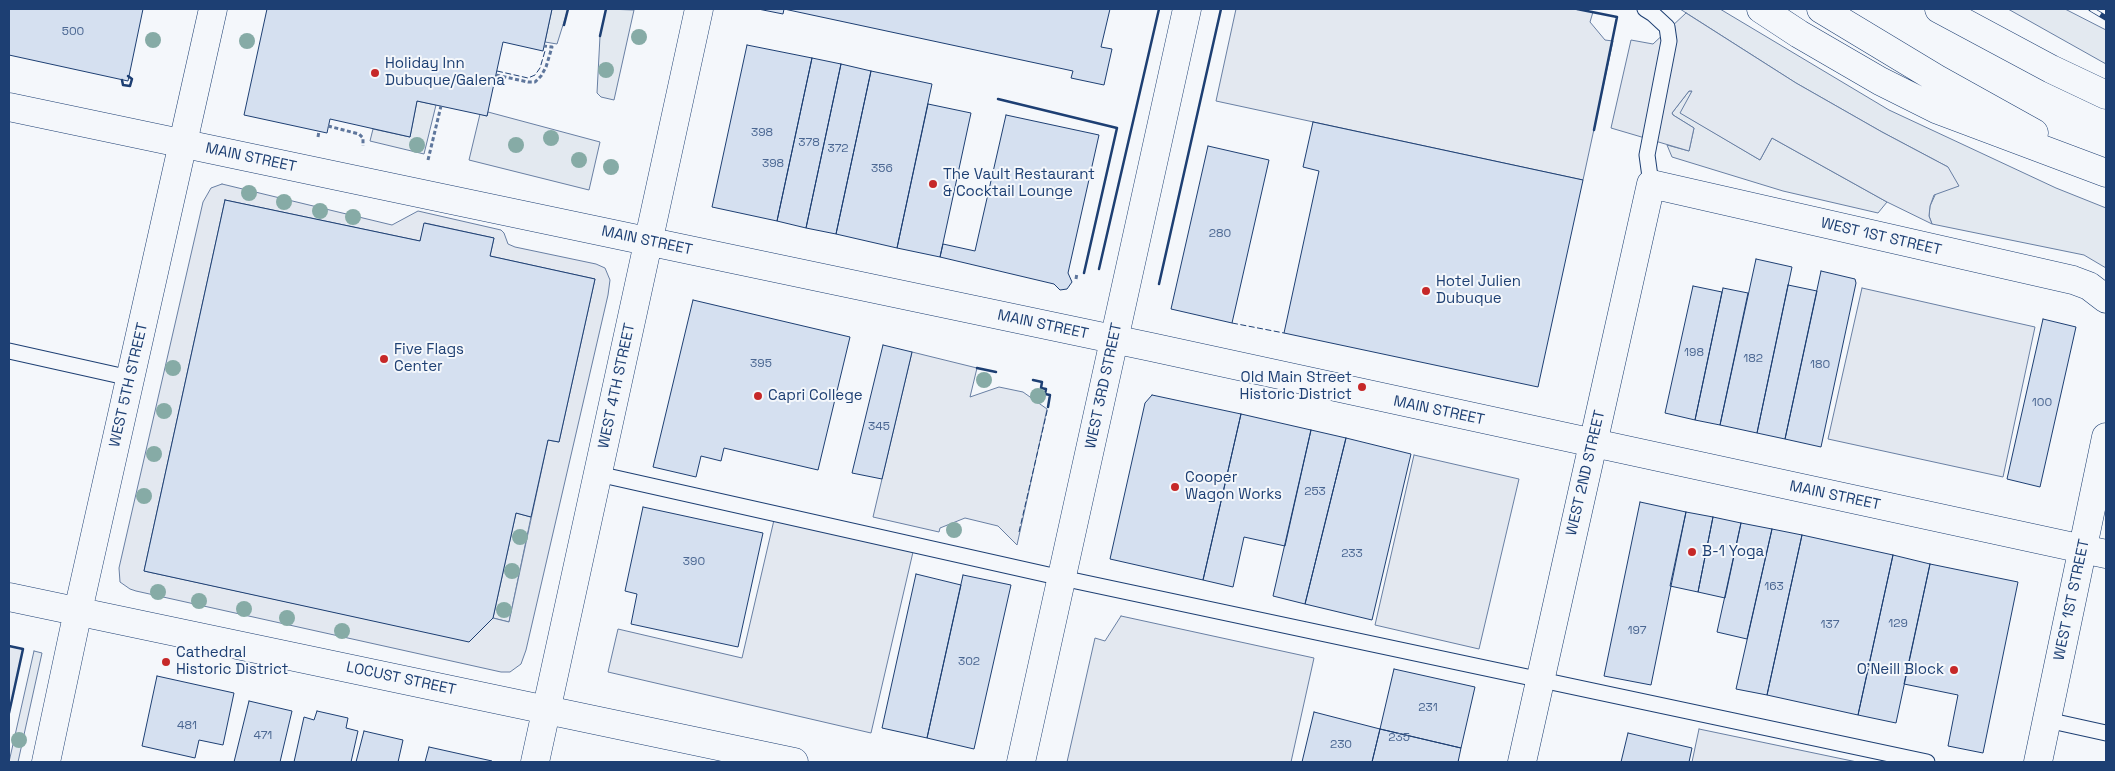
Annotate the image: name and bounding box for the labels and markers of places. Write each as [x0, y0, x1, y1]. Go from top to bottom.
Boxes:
place label: Holiday Inn Dubuque/Galena [385, 55, 505, 90]
marker: Holiday Inn Dubuque/Galena [369, 67, 381, 79]
place label: The Vault Restaurant & Cocktail Lounge [943, 166, 1095, 201]
marker: The Vault Restaurant & Cocktail Lounge [927, 178, 939, 190]
place label: Hotel Julien Dubuque [1436, 273, 1521, 308]
marker: Hotel Julien Dubuque [1420, 285, 1432, 297]
place label: Five Flags Center [394, 341, 464, 376]
marker: Five Flags Center [378, 353, 390, 365]
place label: Old Main Street Historic District [1240, 369, 1352, 404]
marker: Old Main Street Historic District [1356, 381, 1368, 393]
place label: Capri College [768, 387, 863, 405]
marker: Capri College [752, 390, 764, 402]
place label: Cooper Wagon Works [1185, 469, 1282, 504]
marker: Cooper Wagon Works [1169, 481, 1181, 493]
place label: B-1 Yoga [1702, 543, 1764, 561]
marker: B-1 Yoga [1686, 546, 1698, 558]
place label: Cathedral Historic District [176, 644, 288, 679]
marker: Cathedral Historic District [160, 656, 172, 668]
place label: O'Neill Block [1857, 661, 1944, 679]
marker: O'Neill Block [1948, 664, 1960, 676]

